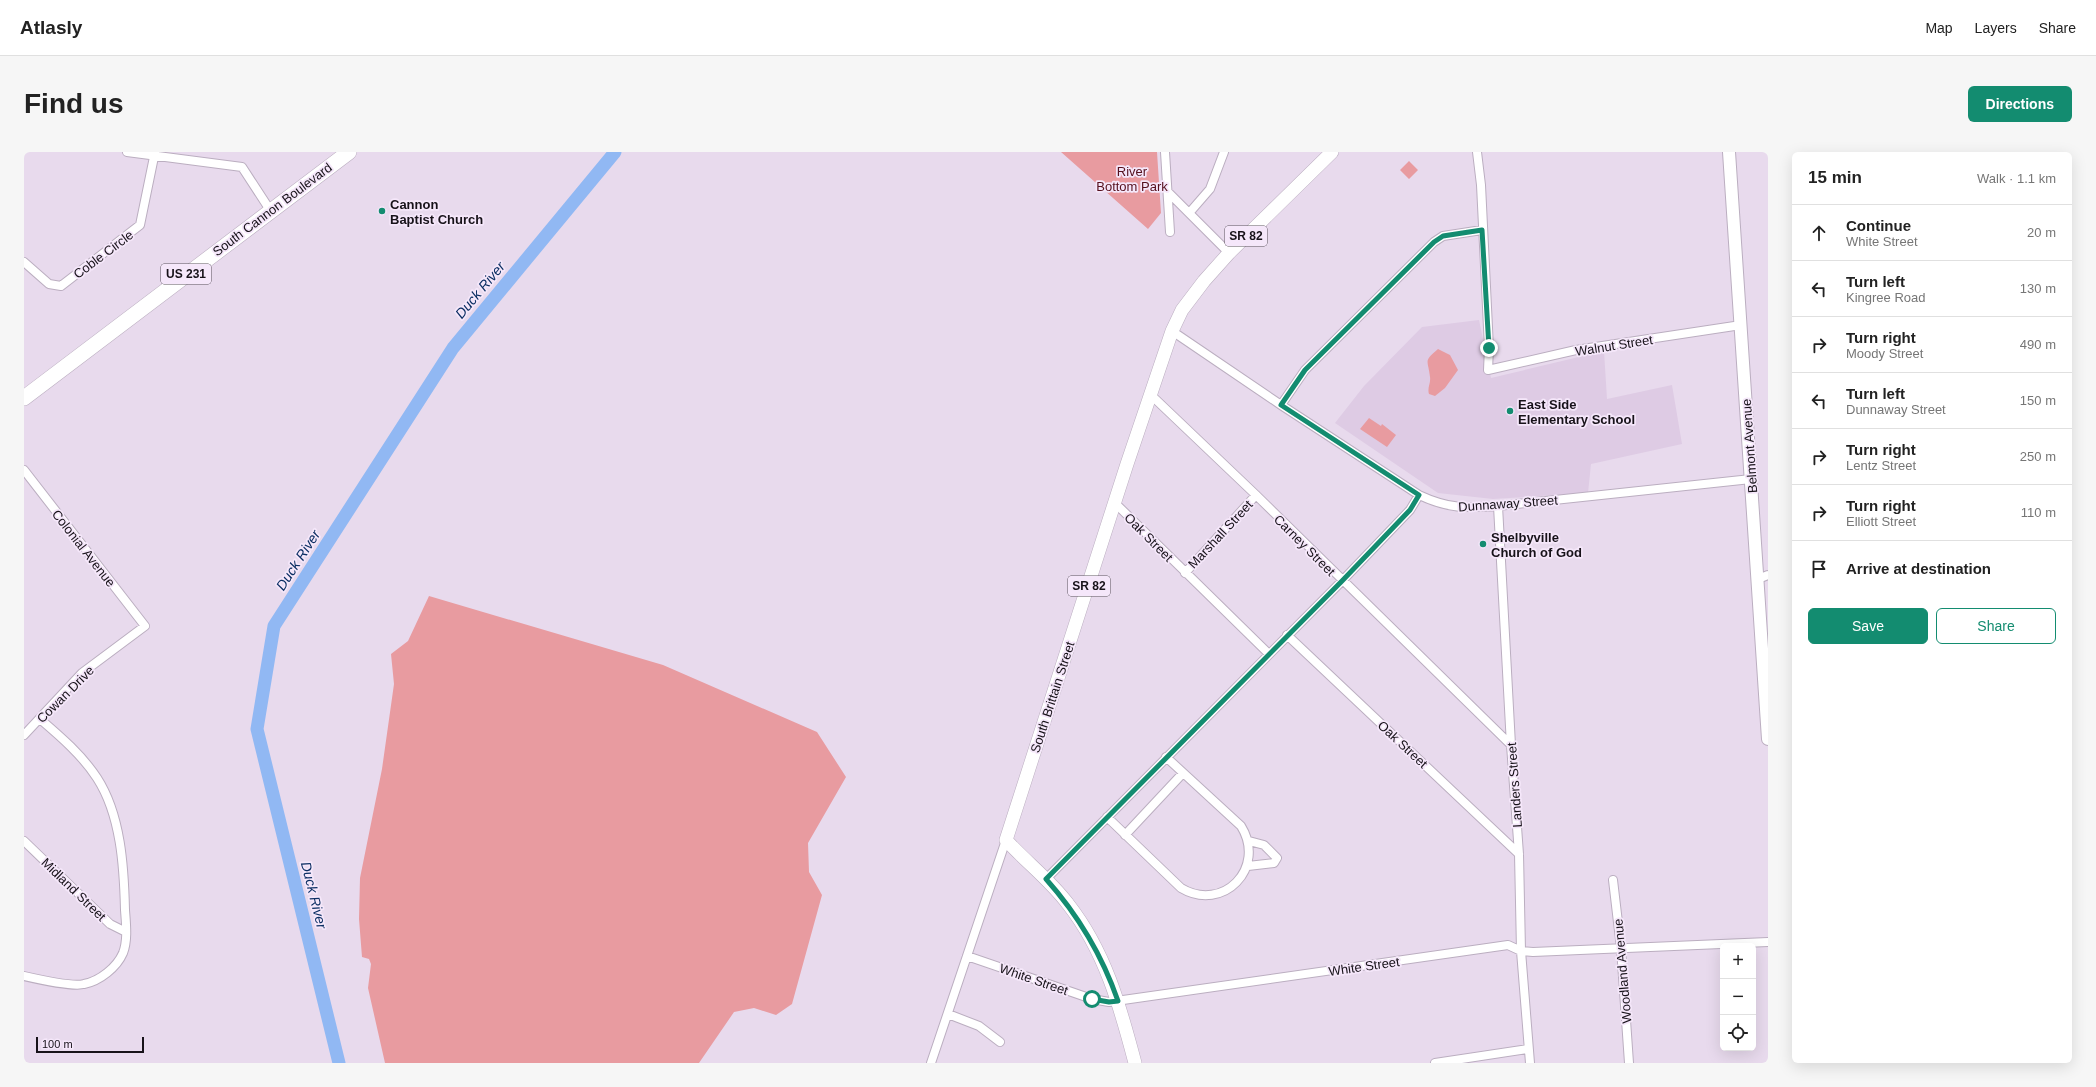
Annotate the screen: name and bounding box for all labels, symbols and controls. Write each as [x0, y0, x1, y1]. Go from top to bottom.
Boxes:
text: Atlasly [20, 17, 82, 38]
text: Map [1925, 20, 1953, 36]
text: Layers [1975, 20, 2017, 36]
text: Share [2039, 20, 2076, 36]
button: Directions [1968, 86, 2072, 122]
text: Find us [24, 88, 124, 119]
street label: South Cannon Boulevard [210, 160, 335, 259]
park label: River Bottom Park [1096, 164, 1168, 194]
text: 15 min [1808, 168, 1862, 187]
text: Walk · 1.1 km [1977, 171, 2056, 186]
place label: Cannon Baptist Church [390, 197, 483, 227]
marker: Cannon Baptist Church [377, 206, 387, 216]
text: Continue [1846, 217, 1911, 234]
icon: ahead [1808, 222, 1830, 244]
text: 20 m [2027, 225, 2056, 240]
road number: SR 82 [1225, 226, 1267, 246]
street label: Coble Circle [71, 227, 136, 282]
text: White Street [1846, 234, 1918, 249]
water label: Duck River [452, 258, 509, 321]
road number: US 231 [161, 264, 211, 284]
text: Turn left [1846, 273, 1905, 290]
icon: left [1808, 278, 1830, 300]
text: 130 m [2020, 281, 2056, 296]
text: Kingree Road [1846, 290, 1926, 305]
text: Turn right [1846, 329, 1916, 346]
street label: Walnut Street [1574, 332, 1654, 359]
icon: right [1808, 334, 1830, 356]
text: 490 m [2020, 337, 2056, 352]
route end [1480, 339, 1498, 357]
text: Moody Street [1846, 346, 1923, 361]
text: Turn left [1846, 385, 1905, 402]
icon: left [1808, 390, 1830, 412]
text: 150 m [2020, 393, 2056, 408]
place label: East Side Elementary School [1518, 397, 1635, 427]
street label: Belmont Avenue [1739, 398, 1760, 494]
text: Dunnaway Street [1846, 402, 1946, 417]
marker: East Side Elementary School [1505, 406, 1515, 416]
text: Turn right [1846, 441, 1916, 458]
icon: right [1808, 446, 1830, 468]
text: 250 m [2020, 449, 2056, 464]
text: Lentz Street [1846, 458, 1916, 473]
street label: Dunnaway Street [1458, 493, 1559, 514]
street label: Marshall Street [1185, 497, 1256, 571]
text: Turn right [1846, 497, 1916, 514]
icon: right [1808, 502, 1830, 524]
text: 110 m [2021, 505, 2056, 520]
street label: Colonial Avenue [49, 507, 118, 590]
street label: Oak Street [1121, 510, 1176, 565]
street label: Carney Street [1271, 512, 1339, 579]
text: Elliott Street [1846, 514, 1916, 529]
water label: Duck River [273, 526, 324, 593]
place label: Shelbyville Church of God [1491, 530, 1582, 560]
marker: Shelbyville Church of God [1478, 539, 1488, 549]
icon: arrive [1808, 558, 1830, 580]
text: Arrive at destination [1846, 560, 1991, 577]
road number: SR 82 [1068, 576, 1110, 596]
button: Save [1808, 608, 1928, 644]
button: Share [1936, 608, 2056, 644]
street label: South Brittain Street [1027, 639, 1078, 755]
street label: Cowan Drive [34, 663, 97, 726]
street label: Oak Street [1375, 718, 1431, 771]
street label: Landers Street [1504, 742, 1525, 828]
street label: Midland Street [38, 855, 109, 924]
water label: Duck River [298, 860, 330, 931]
street label: Woodland Avenue [1610, 918, 1635, 1024]
map controls [1720, 943, 1756, 1051]
button: + [1720, 943, 1756, 979]
street label: White Street [1328, 954, 1401, 979]
street label: White Street [998, 961, 1070, 998]
button: − [1720, 979, 1756, 1015]
route start [1083, 990, 1101, 1008]
button: locate [1720, 1015, 1756, 1051]
scale bar [36, 1035, 144, 1054]
text: 100 m [42, 1038, 73, 1050]

